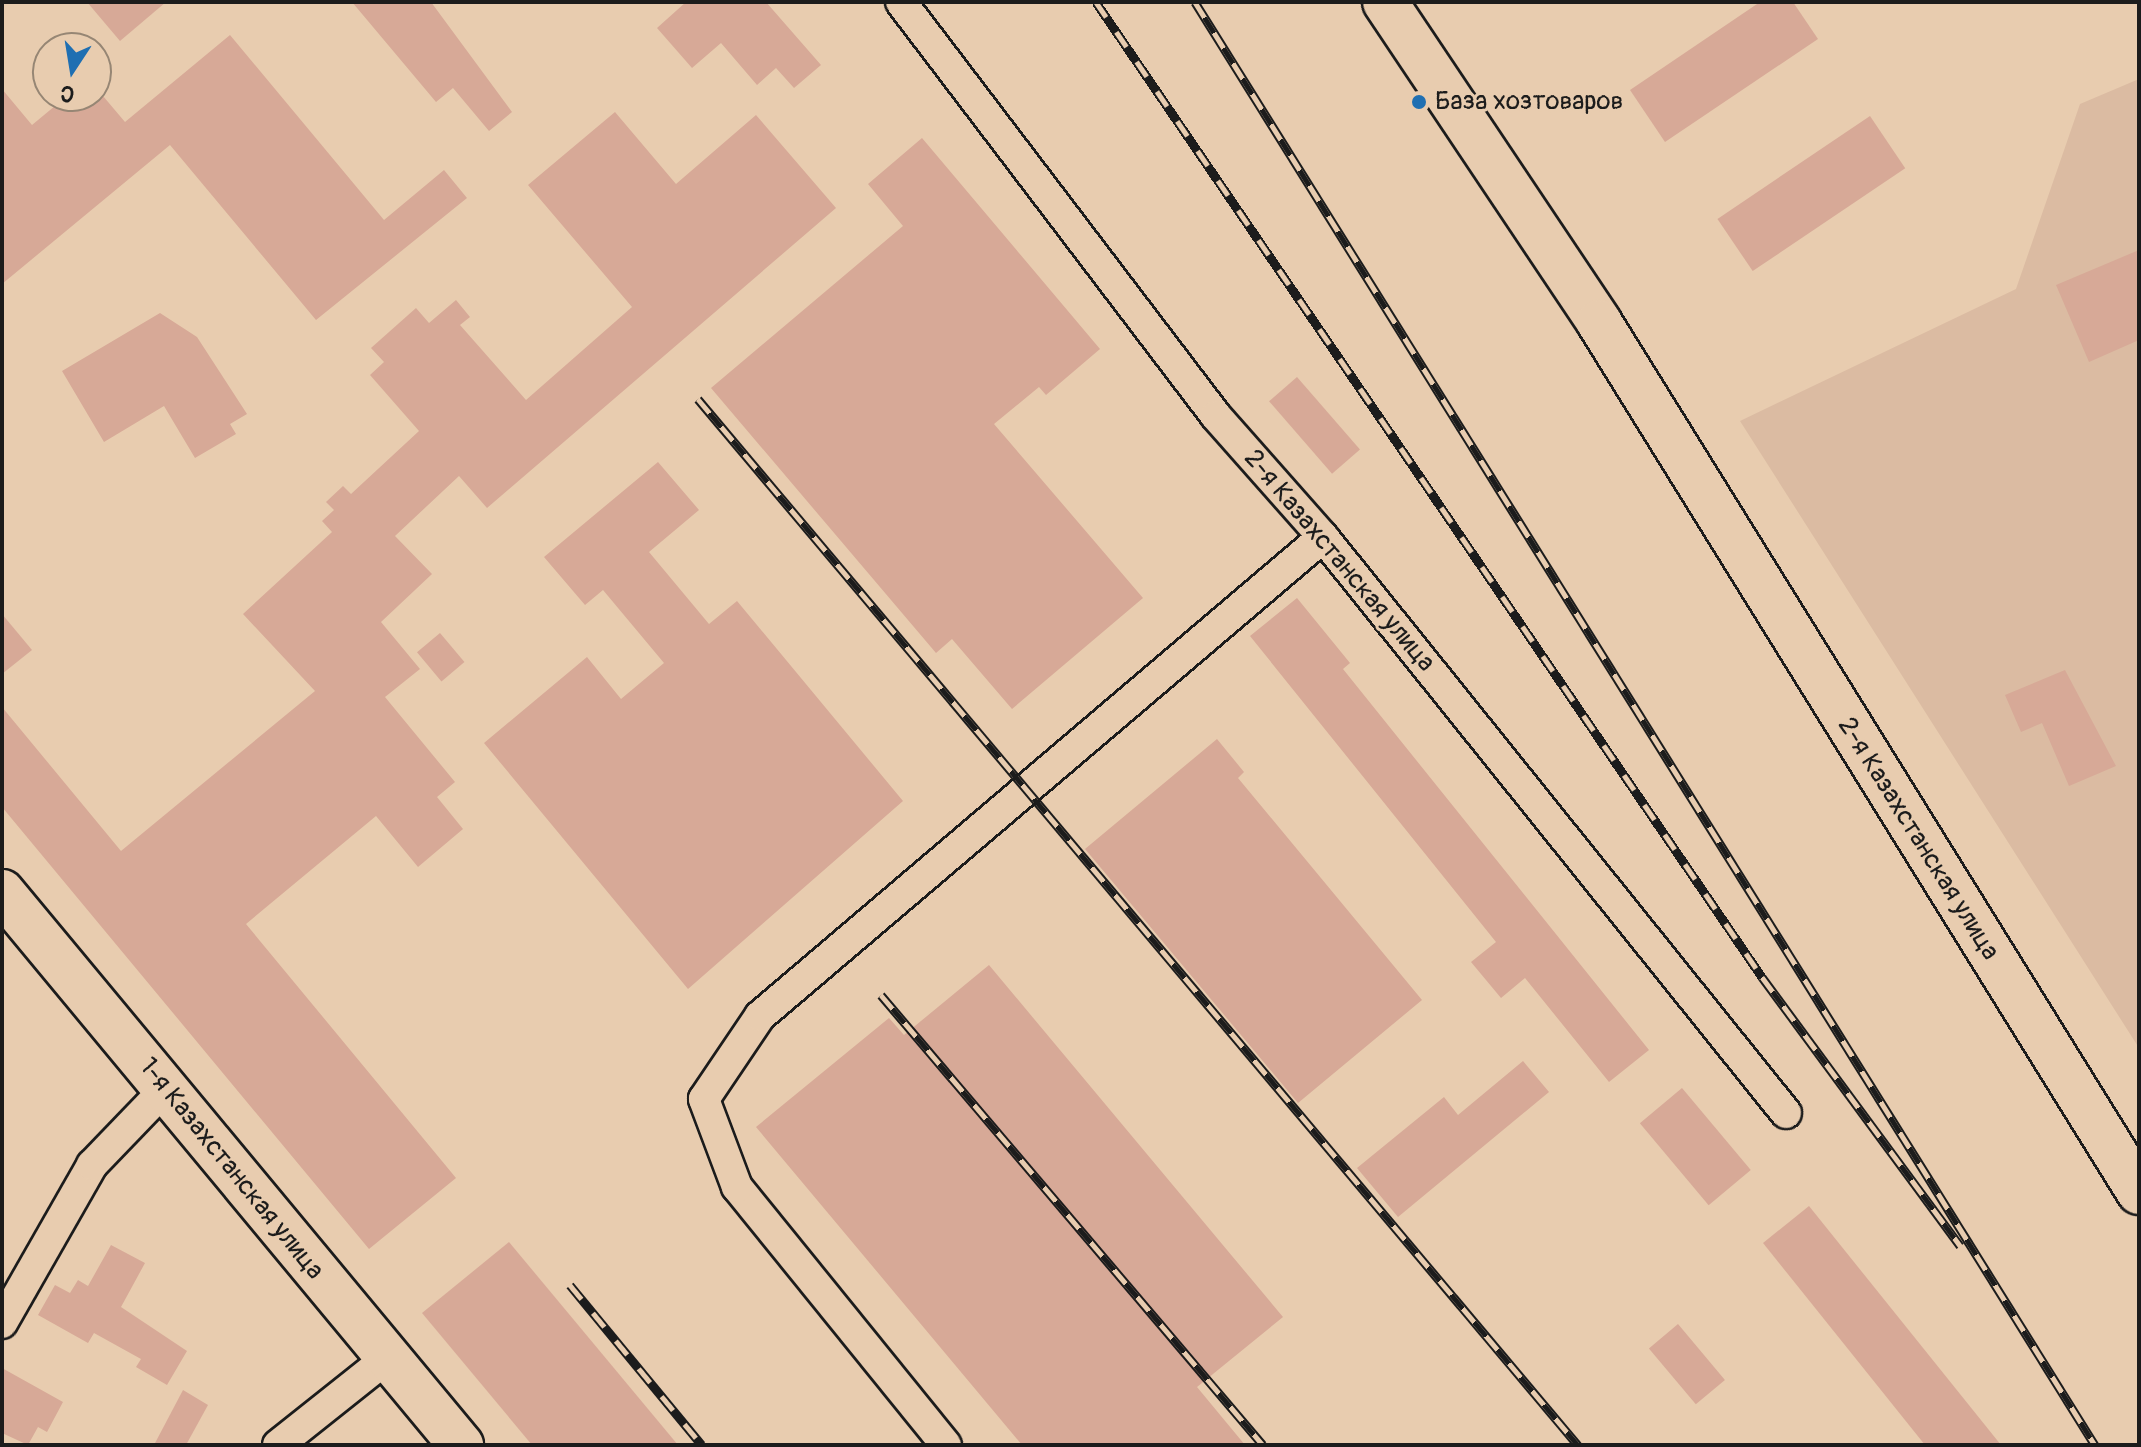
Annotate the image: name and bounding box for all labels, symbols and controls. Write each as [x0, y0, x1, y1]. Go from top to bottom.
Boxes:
north arrow [32, 32, 112, 112]
text: С [58, 78, 77, 109]
place label: База хозтоваров [1435, 86, 1623, 118]
marker: База хозтоваров [1410, 93, 1428, 111]
street label: 2-я Казахстанская улица [1237, 444, 1441, 678]
street label: 2-я Казахстанская улица [1831, 712, 2005, 966]
street label: 1-я Казахстанская улица [132, 1052, 330, 1286]

